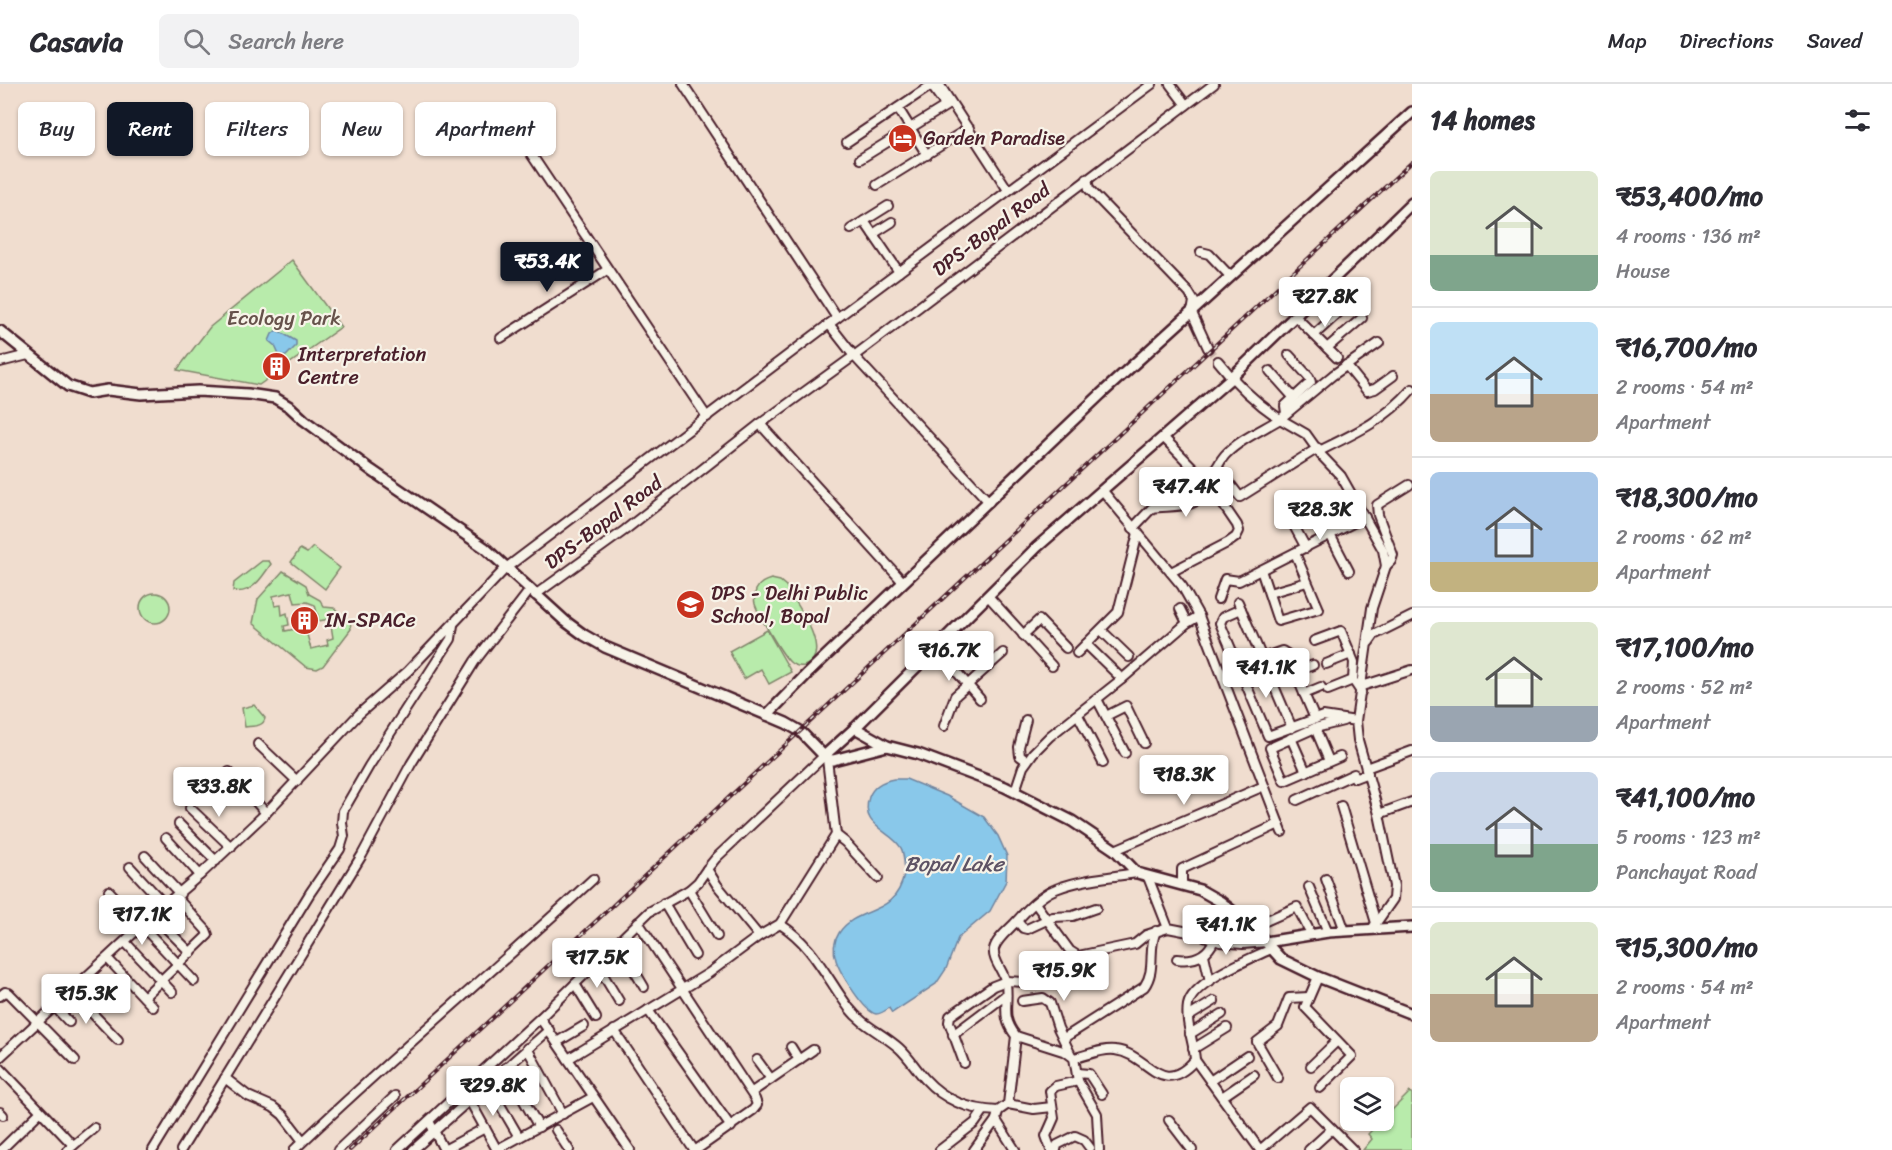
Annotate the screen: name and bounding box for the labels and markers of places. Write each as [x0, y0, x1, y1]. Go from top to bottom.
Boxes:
place label: Garden Paradise [923, 121, 1065, 156]
hotel icon: Garden Paradise [886, 122, 918, 154]
pin: ₹53.4K [498, 242, 596, 293]
pin: ₹27.8K [1276, 277, 1374, 328]
place label: Interpretation Centre [297, 337, 426, 395]
building icon: Interpretation Centre [261, 350, 293, 382]
pin: ₹47.4K [1137, 467, 1235, 518]
pin: ₹28.3K [1271, 490, 1369, 541]
place label: DPS - Delhi Public School, Bopal [711, 576, 869, 634]
school or university icon: DPS - Delhi Public School, Bopal [674, 589, 706, 621]
place label: IN-SPACe [324, 603, 416, 638]
building icon: IN-SPACe [288, 604, 320, 636]
pin: ₹16.7K [900, 631, 998, 682]
pin: ₹41.1K [1217, 648, 1315, 699]
pin: ₹18.3K [1135, 755, 1233, 806]
pin: ₹33.8K [170, 767, 268, 818]
pin: ₹17.1K [93, 895, 191, 946]
pin: ₹41.1K [1177, 905, 1275, 956]
pin: ₹17.5K [548, 938, 646, 989]
pin: ₹15.9K [1015, 951, 1113, 1002]
pin: ₹15.3K [37, 974, 135, 1025]
pin: ₹29.8K [444, 1066, 542, 1117]

